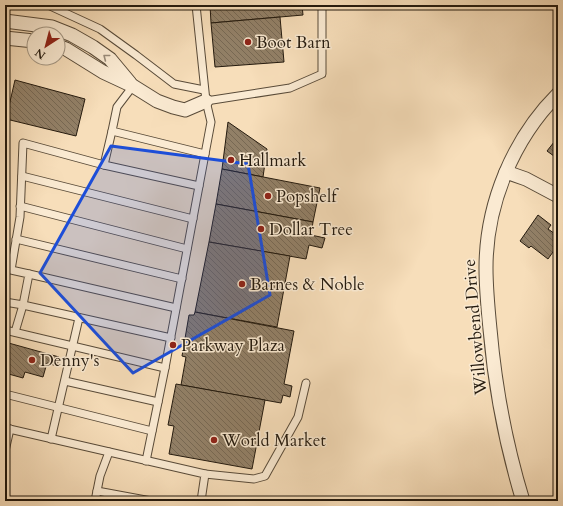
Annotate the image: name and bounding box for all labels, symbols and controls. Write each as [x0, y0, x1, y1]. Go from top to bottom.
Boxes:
north arrow [26, 26, 66, 66]
place label: Boot Barn [256, 31, 331, 54]
marker: Boot Barn [243, 37, 253, 47]
text: N [32, 45, 49, 63]
one-way arrow [104, 55, 111, 62]
place label: Hallmark [239, 149, 307, 172]
marker: Hallmark [226, 155, 236, 165]
place label: Popshelf [276, 185, 339, 208]
marker: Popshelf [263, 191, 273, 201]
place label: Dollar Tree [269, 218, 353, 241]
marker: Dollar Tree [256, 224, 266, 234]
street label: Willowbend Drive [458, 258, 492, 397]
place label: Barnes & Noble [250, 273, 365, 296]
marker: Barnes & Noble [237, 279, 247, 289]
place label: Parkway Plaza [181, 334, 286, 357]
marker: Parkway Plaza [168, 340, 178, 350]
place label: Denny's [40, 349, 100, 372]
marker: Denny's [27, 355, 37, 365]
place label: World Market [221, 429, 326, 452]
marker: World Market [209, 435, 219, 445]

